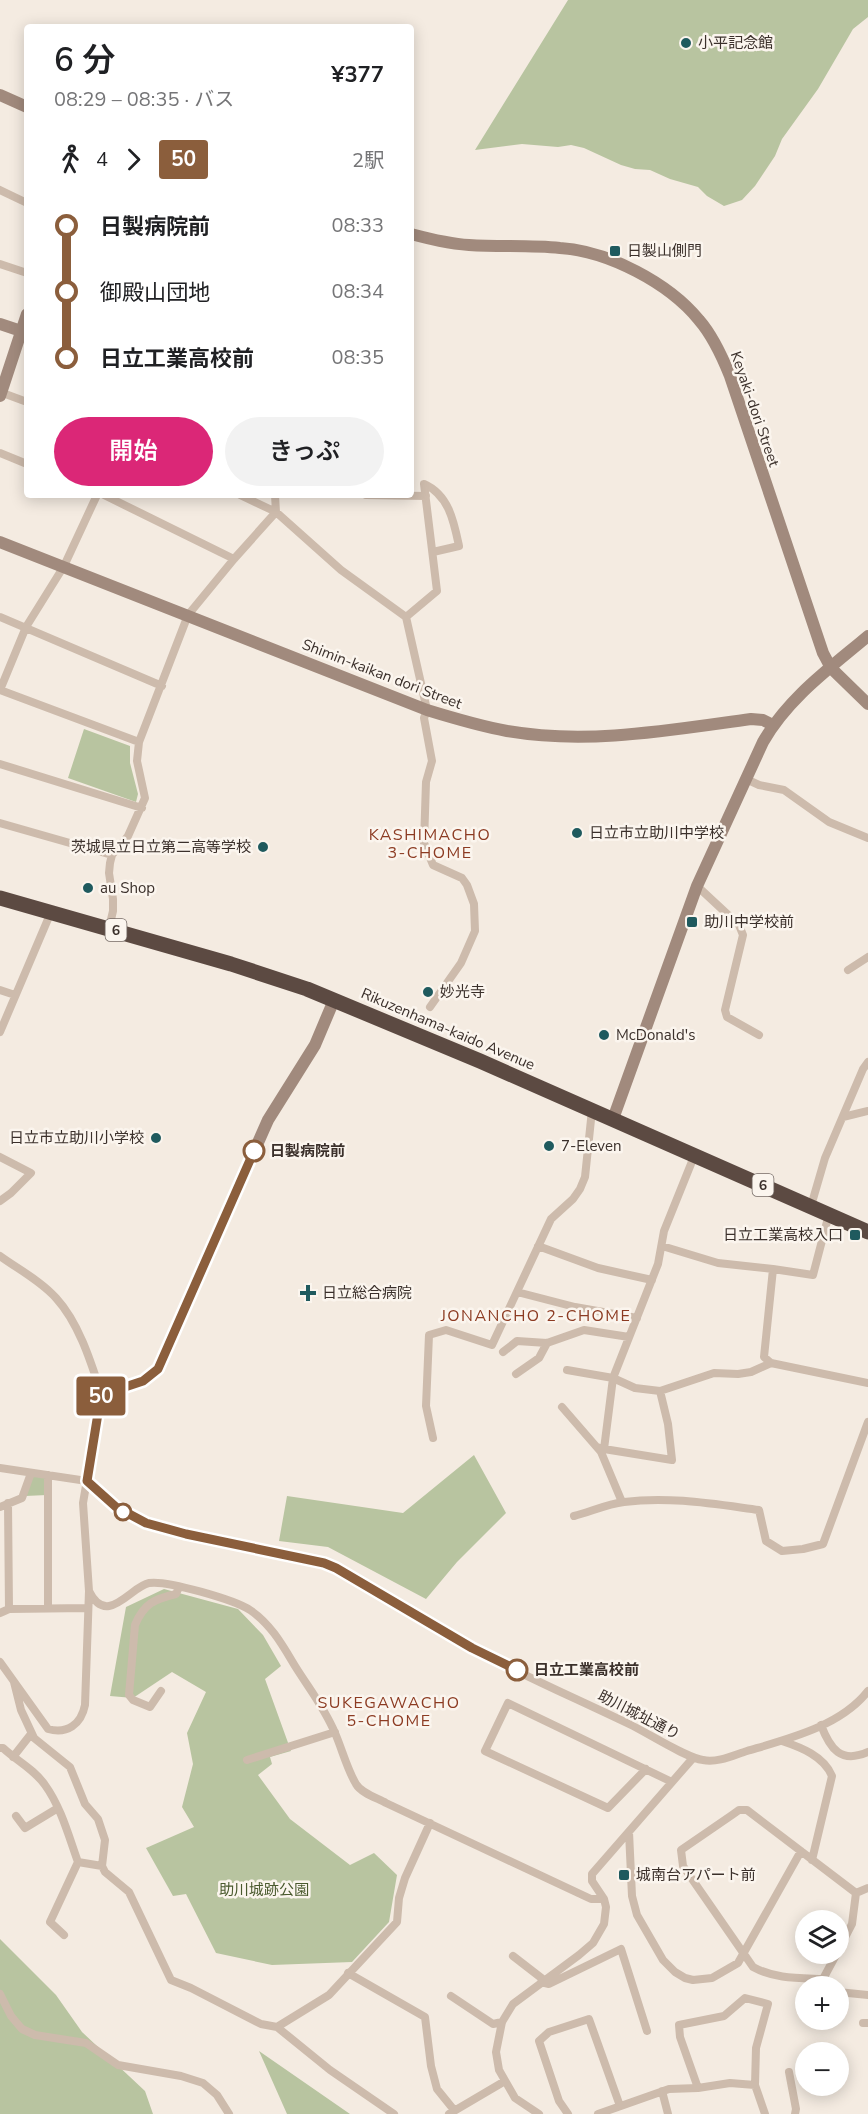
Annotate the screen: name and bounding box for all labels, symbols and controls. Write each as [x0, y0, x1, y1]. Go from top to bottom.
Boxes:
place label: 小平記念館 [698, 33, 773, 53]
marker: 小平記念館 [679, 36, 693, 50]
text: 6 分 [54, 38, 115, 83]
text: ¥377 [331, 60, 384, 90]
text: 08:29 – 08:35 · バス [54, 86, 234, 113]
icon: walk [54, 143, 87, 176]
icon: forward [117, 143, 150, 176]
text: 50 [171, 145, 196, 173]
text: 4 [96, 146, 108, 173]
text: 2駅 [352, 147, 384, 174]
text: 日製病院前 [100, 212, 210, 242]
text: 08:33 [331, 212, 384, 239]
place label: 日製山側門 [627, 241, 702, 261]
marker: 日製山側門 [608, 244, 622, 258]
text: 御殿山団地 [100, 278, 210, 308]
text: 08:34 [331, 278, 384, 305]
text: 日立工業高校前 [100, 344, 254, 374]
text: 08:35 [331, 344, 384, 371]
street label: Keyaki-dori Street [726, 349, 784, 470]
button: 開始 [54, 417, 213, 486]
button: きっぷ [225, 417, 384, 486]
street label: Shimin-kaikan dori Street [299, 634, 466, 714]
place label: 日立市立助川中学校 [589, 823, 724, 843]
district label: KASHIMACHO 3-CHOME [369, 824, 491, 864]
marker: 日立市立助川中学校 [570, 826, 584, 840]
place label: 茨城県立日立第二高等学校 [71, 837, 251, 857]
marker: 茨城県立日立第二高等学校 [256, 840, 270, 854]
place label: au Shop [100, 878, 155, 898]
marker: au Shop [81, 881, 95, 895]
place label: 助川中学校前 [704, 912, 794, 932]
marker: 助川中学校前 [685, 915, 699, 929]
road number: 6 [106, 919, 126, 941]
place label: 妙光寺 [440, 982, 485, 1002]
street label: Rikuzenhama-kaido Avenue [358, 983, 538, 1075]
marker: 妙光寺 [421, 985, 435, 999]
place label: McDonald's [616, 1025, 695, 1045]
marker: McDonald's [597, 1028, 611, 1042]
place label: 日立市立助川小学校 [9, 1128, 144, 1148]
marker: 日立市立助川小学校 [149, 1131, 163, 1145]
place label: 7-Eleven [561, 1136, 621, 1156]
marker: 7-Eleven [542, 1139, 556, 1153]
marker: 日製病院前 [243, 1140, 265, 1162]
place label: 日製病院前 [270, 1141, 345, 1161]
road number: 6 [752, 1174, 774, 1196]
place label: 日立工業高校入口 [723, 1225, 843, 1245]
marker: 日立工業高校入口 [848, 1228, 862, 1242]
place label: 日立総合病院 [322, 1283, 412, 1303]
marker: 日立総合病院 [299, 1284, 317, 1302]
district label: JONANCHO 2-CHOME [440, 1305, 631, 1327]
line badge: 50 [74, 1376, 128, 1416]
text: 50 [88, 1382, 114, 1410]
unlabelled marker [114, 1503, 132, 1521]
marker: 日立工業高校前 [506, 1659, 528, 1681]
place label: 日立工業高校前 [534, 1660, 639, 1680]
street label: 助川城址通り [594, 1686, 684, 1744]
district label: SUKEGAWACHO 5-CHOME [317, 1692, 461, 1732]
place label: 城南台アパート前 [636, 1865, 756, 1885]
marker: 城南台アパート前 [617, 1868, 631, 1882]
park label: 助川城跡公園 [219, 1880, 309, 1900]
map controls [795, 1910, 849, 2096]
button: layers [795, 1910, 849, 1964]
button: + [795, 1976, 849, 2030]
button: − [795, 2042, 849, 2096]

